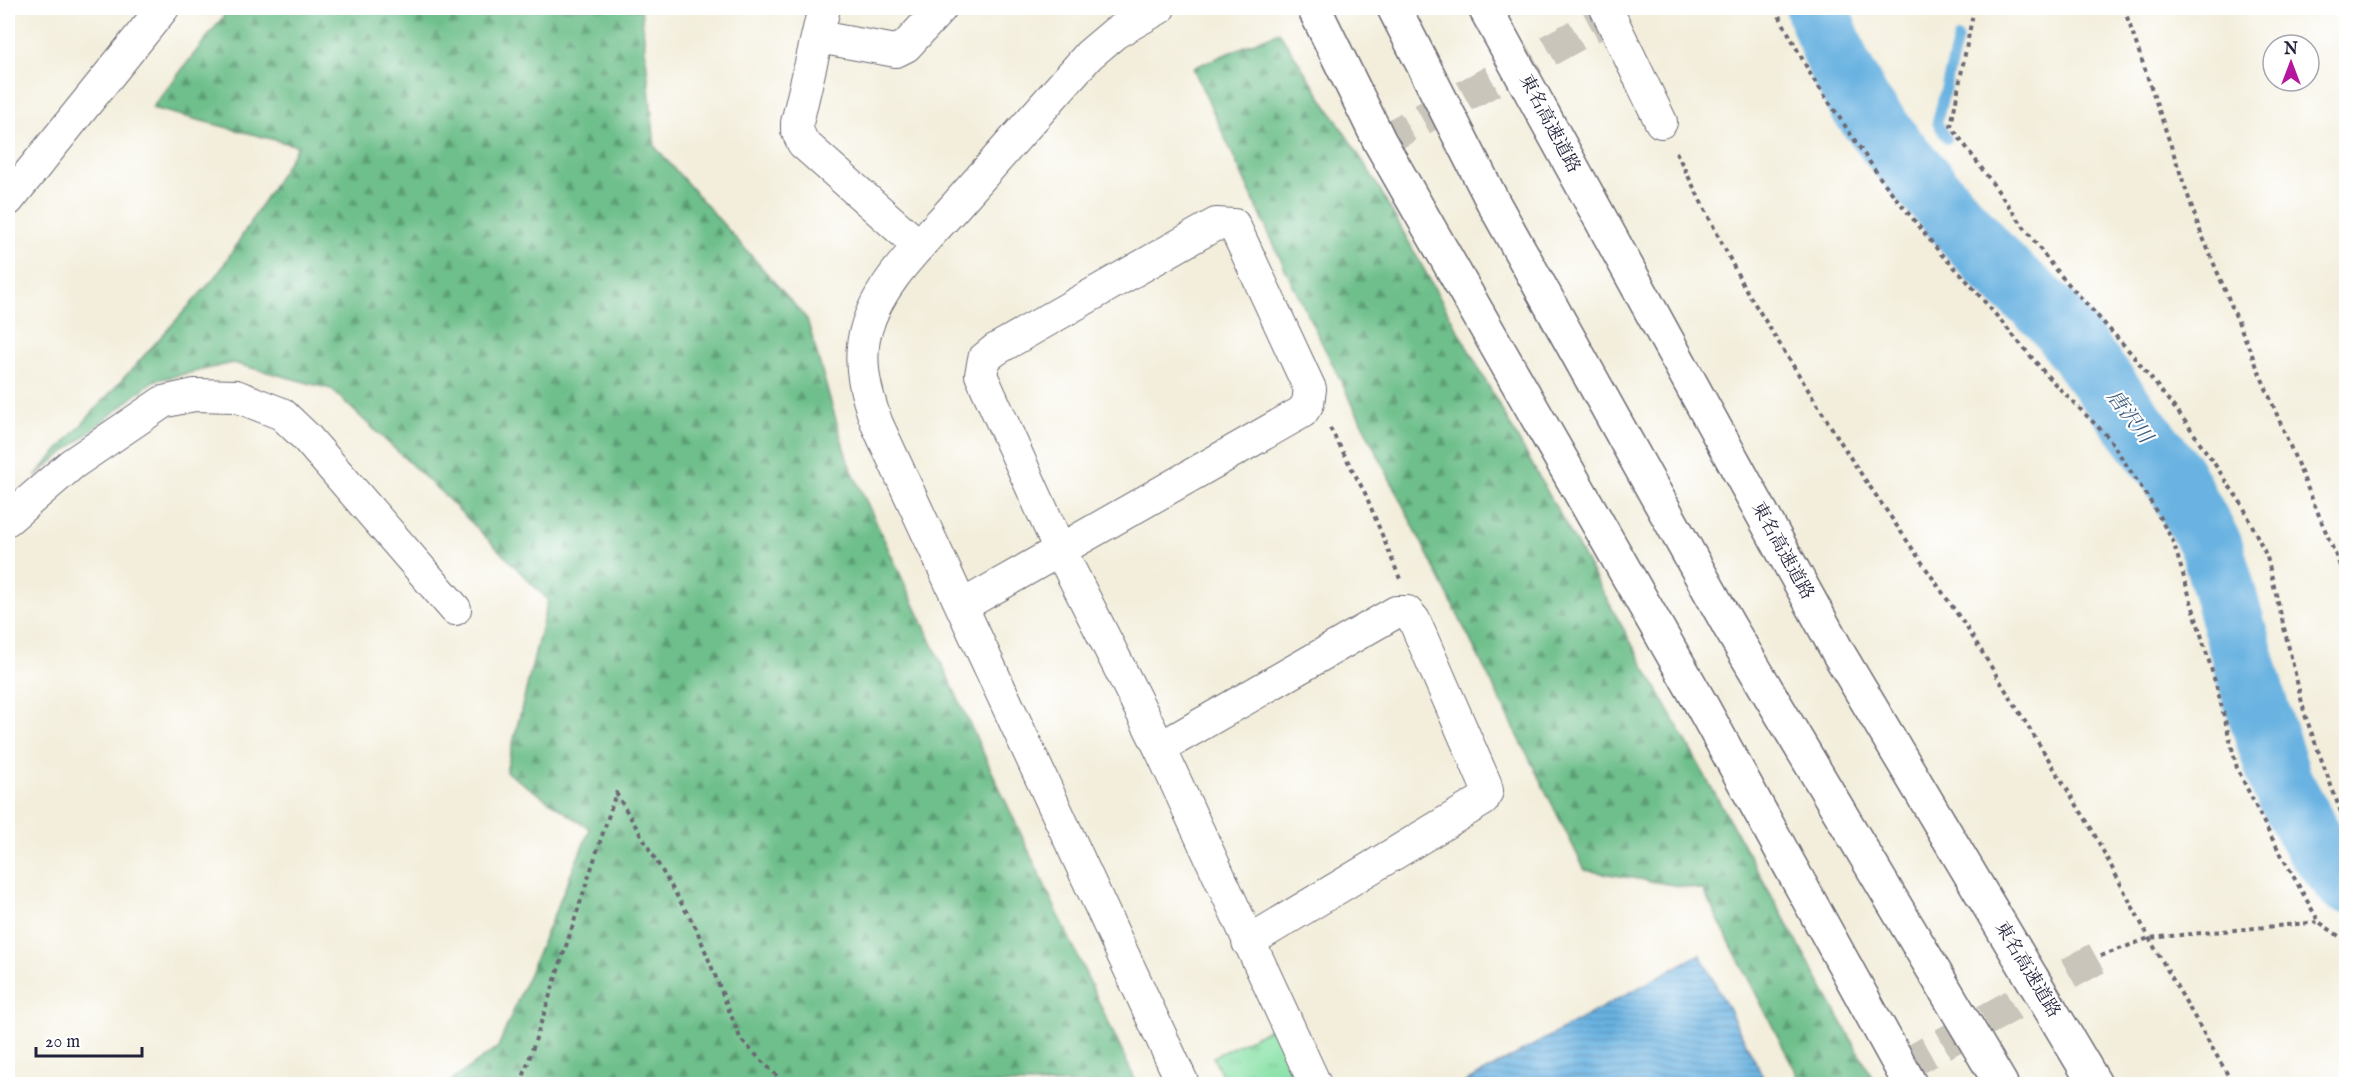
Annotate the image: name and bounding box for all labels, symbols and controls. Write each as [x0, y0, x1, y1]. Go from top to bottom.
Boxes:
north arrow [2261, 33, 2321, 93]
text: N [2283, 40, 2298, 60]
street label: 東名高速道路 [1513, 71, 1585, 177]
water label: 唐沢川 [2101, 386, 2158, 450]
street label: 東名高速道路 [1746, 498, 1818, 604]
street label: 東名高速道路 [1989, 918, 2065, 1022]
scale bar [36, 1020, 142, 1058]
text: 20 m [45, 1031, 80, 1054]

